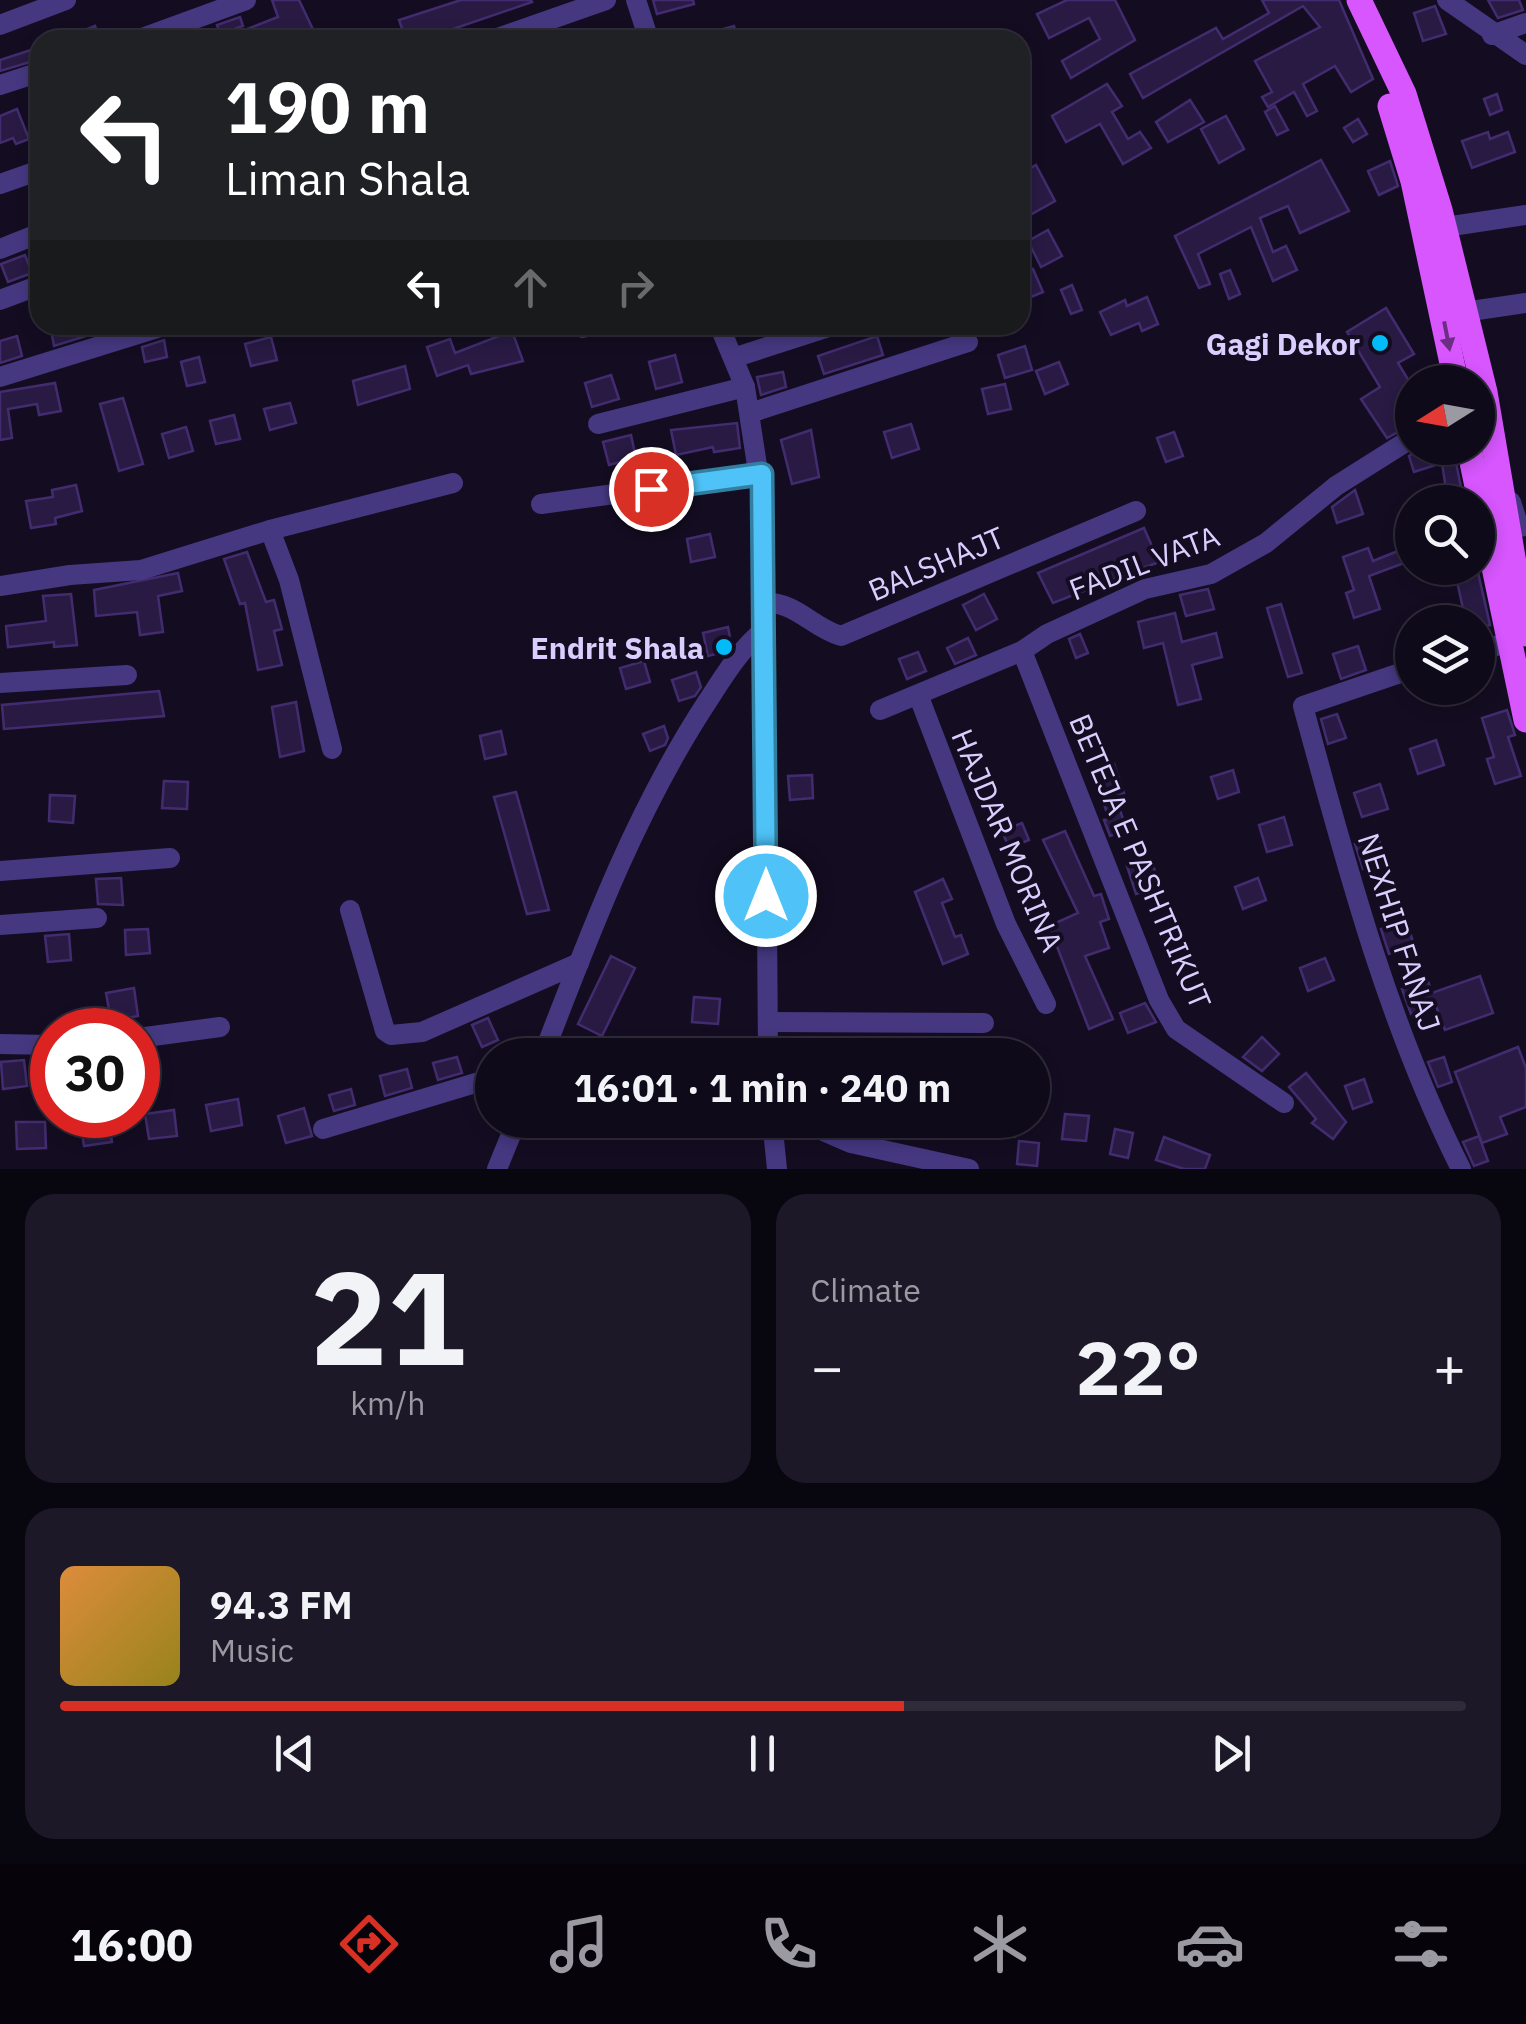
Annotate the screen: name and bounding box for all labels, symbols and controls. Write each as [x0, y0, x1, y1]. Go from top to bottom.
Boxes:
text: 190 m [225, 61, 430, 152]
icon: left [60, 70, 190, 200]
text: Liman Shala [225, 149, 470, 207]
icon: left [398, 260, 453, 315]
icon: ahead [503, 260, 558, 315]
icon: right [608, 260, 663, 315]
one-way arrow [1440, 321, 1456, 352]
place label: Gagi Dekor [1206, 324, 1360, 363]
marker: Gagi Dekor [1369, 332, 1391, 354]
north arrow [1395, 365, 1495, 465]
map controls [1395, 365, 1495, 705]
pin [609, 447, 694, 532]
icon: arrive [624, 462, 679, 517]
button: search [1395, 485, 1495, 585]
street label: FADIL VATA [1063, 516, 1225, 608]
street label: BALSHAJT [862, 517, 1010, 609]
button: layers [1395, 605, 1495, 705]
place label: Endrit Shala [531, 628, 704, 667]
marker: Endrit Shala [713, 636, 735, 658]
street label: BETEJA E PASHTRIKUT [1061, 708, 1221, 1014]
street label: HAJDAR MORINA [943, 723, 1073, 957]
street label: NEXHIP FANAJ [1350, 828, 1450, 1036]
position arrow [714, 844, 818, 948]
speed limit sign: 30 [30, 1008, 160, 1138]
text: 16:01 · 1 min · 240 m [574, 1063, 951, 1112]
text: 21 [310, 1232, 466, 1401]
text: Climate [811, 1269, 921, 1311]
text: 22° [1076, 1318, 1201, 1416]
text: − [811, 1331, 844, 1402]
text: + [1433, 1331, 1466, 1402]
text: km/h [350, 1382, 425, 1424]
text: 94.3 FM [210, 1580, 353, 1629]
text: Music [210, 1629, 294, 1671]
icon: previous [267, 1726, 322, 1781]
icon: pause [735, 1726, 790, 1781]
icon: next [1204, 1726, 1259, 1781]
icon: directions [334, 1909, 404, 1979]
icon: music [544, 1909, 614, 1979]
icon: phone [754, 1909, 824, 1979]
icon: climate [965, 1909, 1035, 1979]
icon: car [1175, 1909, 1245, 1979]
icon: filters [1386, 1909, 1456, 1979]
text: 16:00 [70, 1915, 193, 1973]

